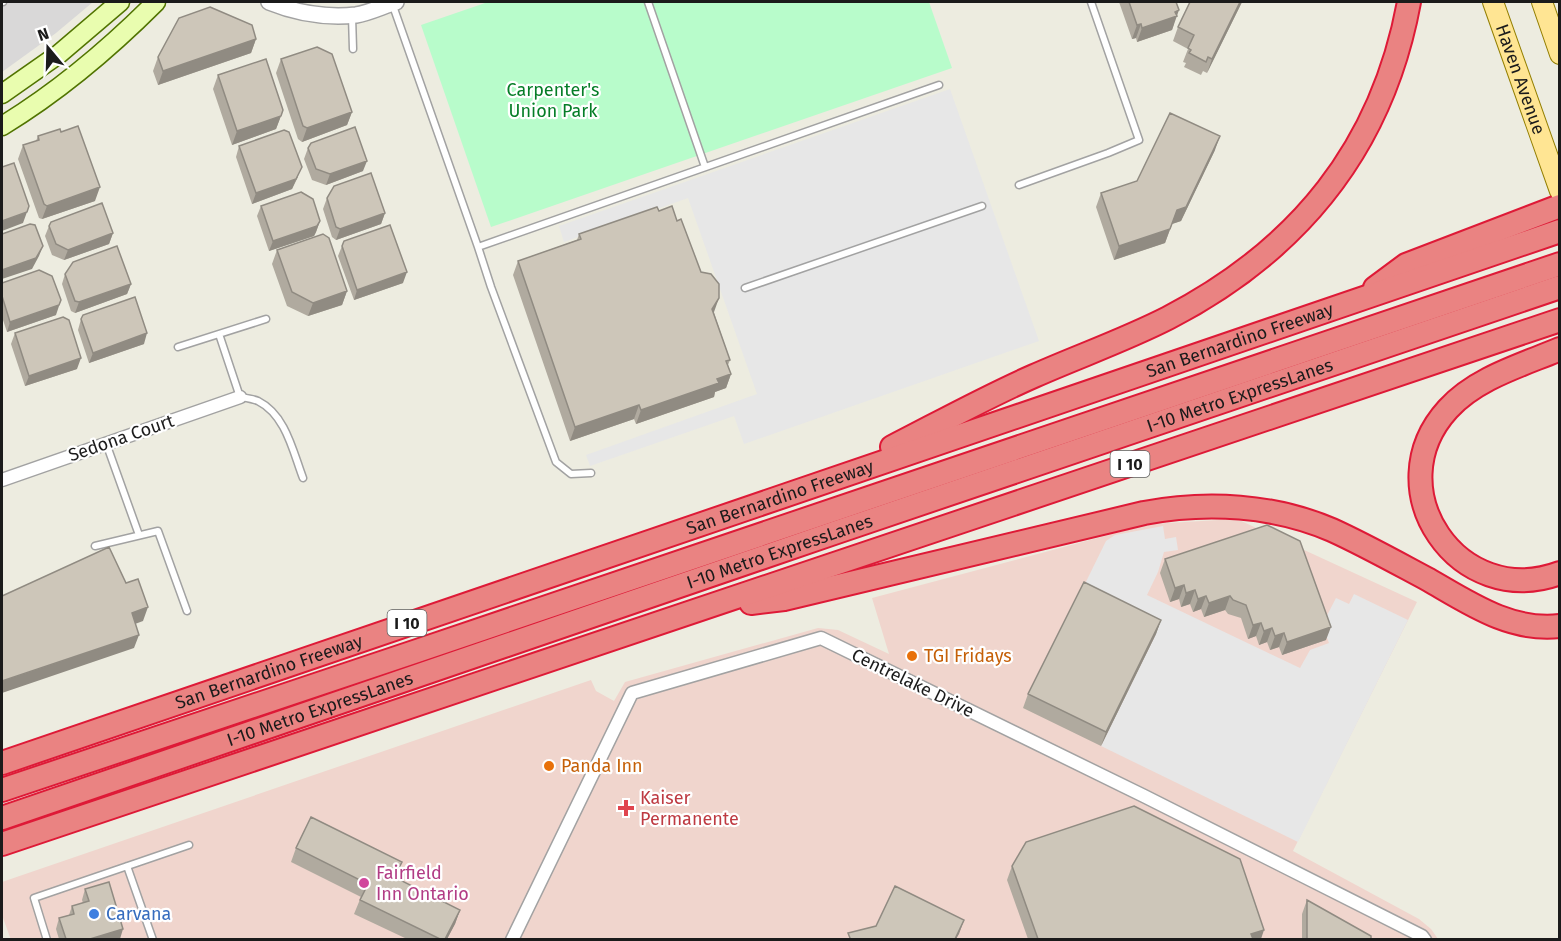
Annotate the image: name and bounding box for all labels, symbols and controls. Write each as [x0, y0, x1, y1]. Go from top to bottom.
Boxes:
north arrow [18, 18, 78, 78]
street label: Haven Avenue [1491, 21, 1550, 137]
text: N [35, 24, 51, 45]
park label: Carpenter's Union Park [507, 79, 599, 122]
street label: San Bernardino Freeway [1143, 298, 1336, 382]
street label: I-10 Metro ExpressLanes [1144, 354, 1336, 437]
street label: Sedona Court [65, 410, 177, 466]
road number: I 10 [1110, 451, 1150, 477]
street label: San Bernardino Freeway [683, 455, 877, 540]
street label: I-10 Metro ExpressLanes [684, 510, 876, 594]
road number: I 10 [388, 610, 426, 636]
street label: San Bernardino Freeway [172, 630, 366, 714]
street label: Centrelake Drive [848, 644, 978, 722]
place label: TGI Fridays [924, 645, 1012, 667]
marker: TGI Fridays [905, 649, 919, 663]
street label: I-10 Metro ExpressLanes [224, 667, 416, 751]
place label: Panda Inn [561, 755, 643, 777]
marker: Panda Inn [542, 759, 556, 773]
place label: Kaiser Permanente [640, 787, 739, 830]
marker: Kaiser Permanente [617, 799, 635, 817]
place label: Fairfield Inn Ontario [376, 862, 469, 905]
marker: Fairfield Inn Ontario [357, 876, 371, 890]
place label: Carvana [106, 903, 171, 925]
marker: Carvana [87, 907, 101, 921]

